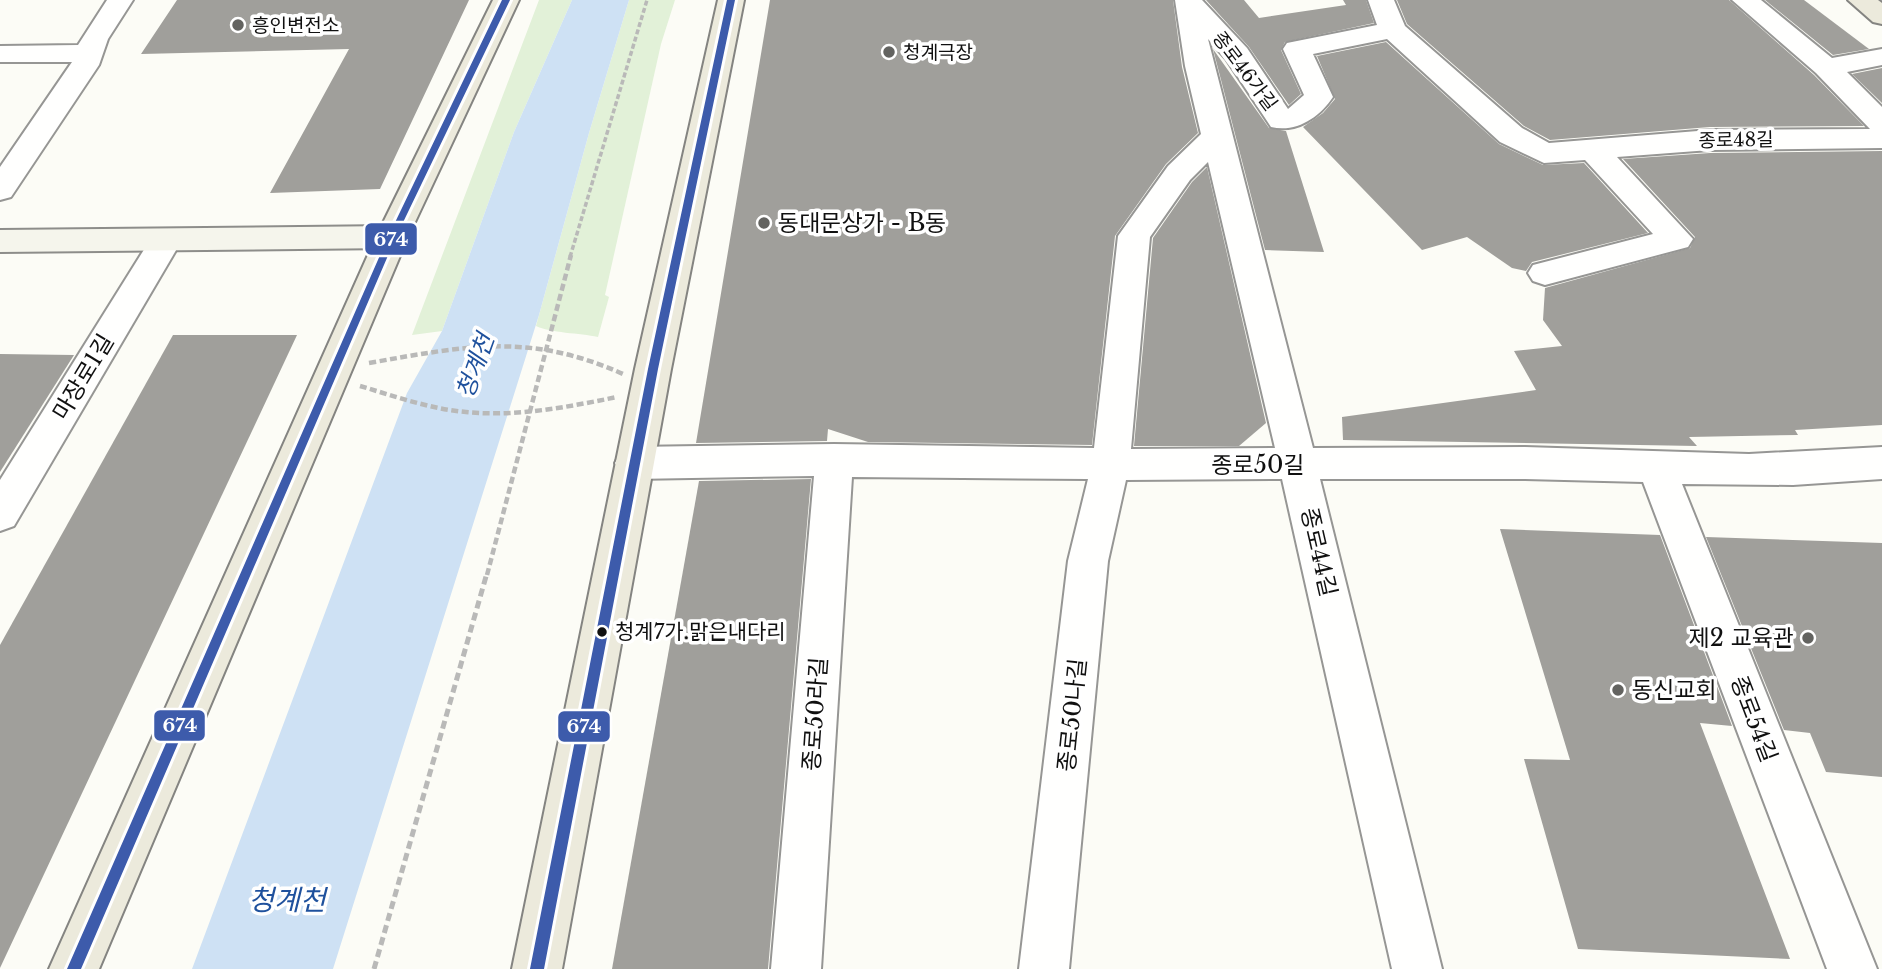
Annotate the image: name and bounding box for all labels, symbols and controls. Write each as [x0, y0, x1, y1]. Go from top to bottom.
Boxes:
place label: 흥인변전소 [252, 14, 339, 37]
marker: 흥인변전소 [230, 17, 246, 33]
street label: 종로46가길 [1208, 27, 1282, 115]
place label: 청계극장 [903, 41, 973, 64]
marker: 청계극장 [881, 44, 897, 60]
street label: 종로48길 [1698, 128, 1774, 152]
place label: 동대문상가 - B동 [778, 209, 946, 237]
marker: 동대문상가 - B동 [756, 215, 772, 231]
line badge: 674 [364, 222, 418, 256]
text: 674 [374, 228, 408, 251]
water label: 청계천 [450, 327, 501, 402]
street label: 마장로1길 [47, 329, 119, 425]
street label: 종로50길 [1212, 451, 1304, 479]
street label: 종로44길 [1295, 505, 1343, 599]
place label: 청계7가.맑은내다리 [615, 619, 786, 645]
place label: 제2 교육관 [1689, 624, 1794, 652]
marker: 청계7가.맑은내다리 [595, 625, 609, 639]
marker: 제2 교육관 [1800, 630, 1816, 646]
street label: 종로50라길 [797, 656, 833, 772]
street label: 종로50나길 [1052, 657, 1092, 773]
street label: 종로54길 [1725, 672, 1783, 766]
place label: 동신교회 [1632, 676, 1717, 704]
marker: 동신교회 [1610, 682, 1626, 698]
line badge: 674 [153, 709, 206, 742]
line badge: 674 [557, 710, 611, 743]
text: 674 [163, 714, 197, 737]
text: 674 [567, 715, 601, 738]
water label: 청계천 [248, 883, 329, 918]

